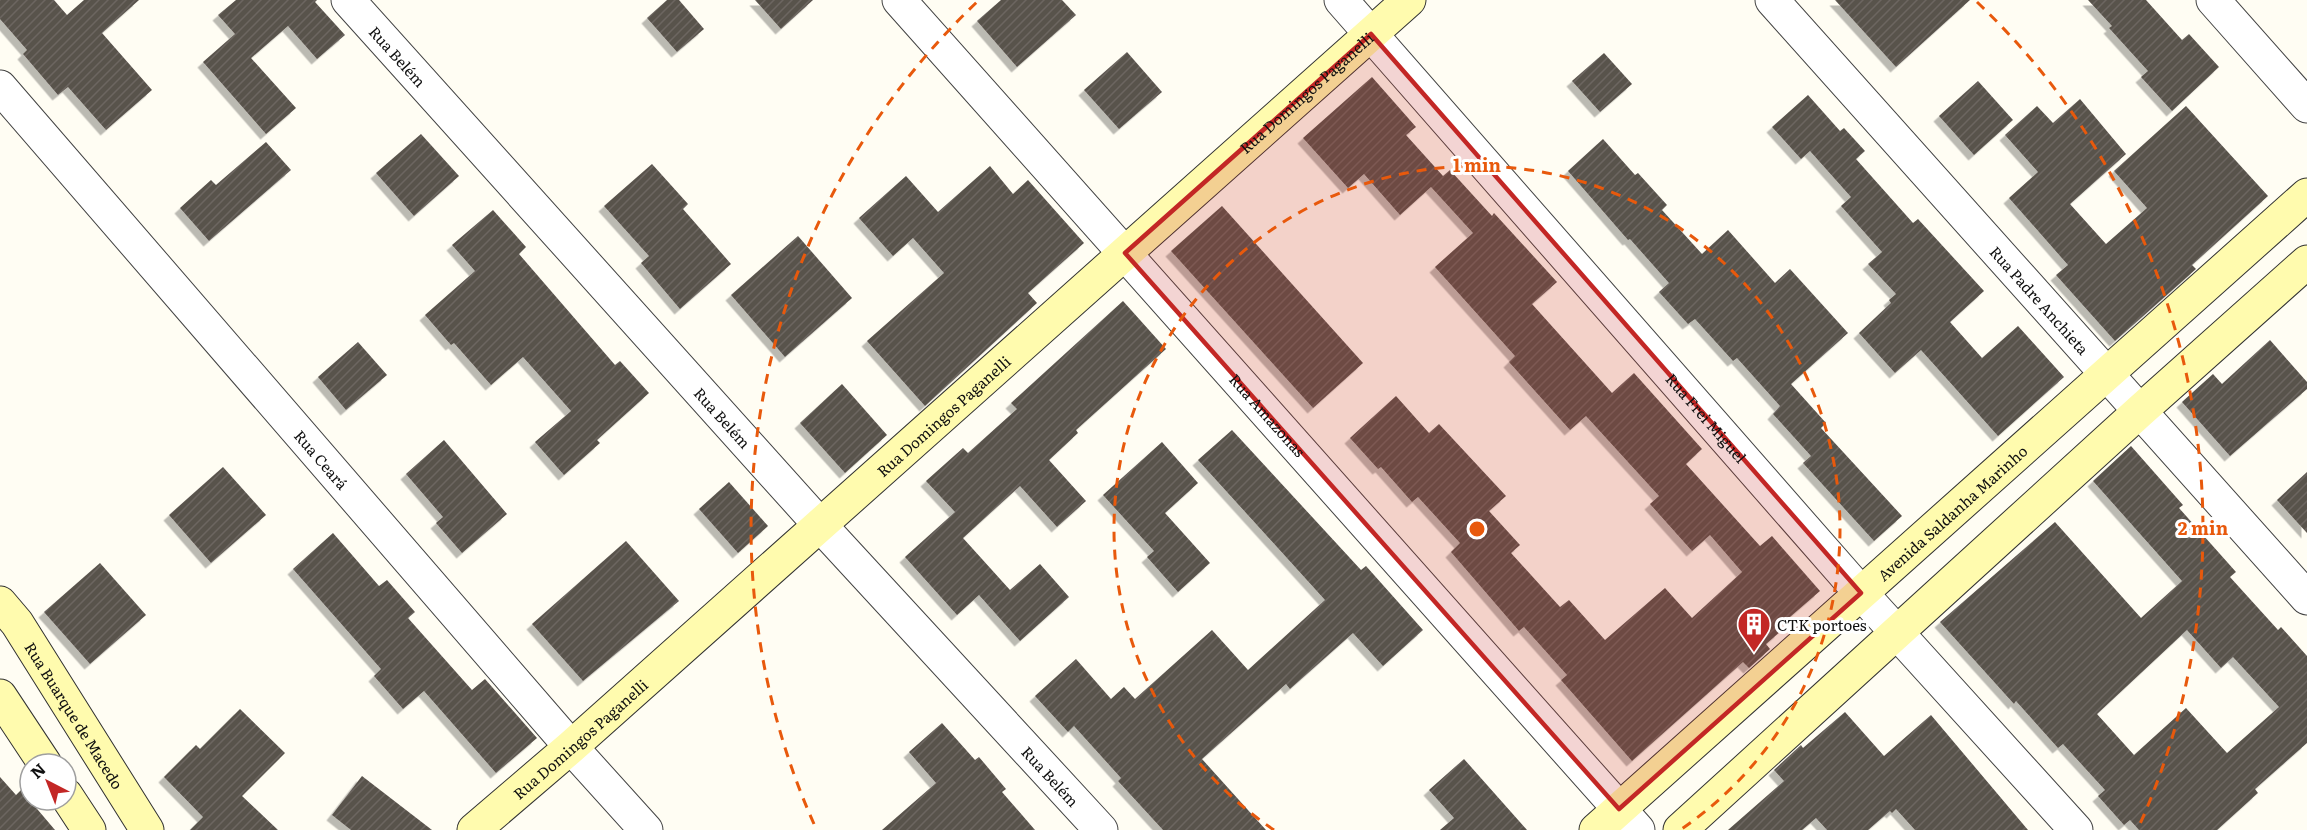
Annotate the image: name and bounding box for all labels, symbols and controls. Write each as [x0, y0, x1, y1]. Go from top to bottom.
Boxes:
street label: Rua Belém [364, 20, 432, 92]
street label: Rua Domingos Paganelli [1234, 26, 1378, 158]
text: 1 min [1453, 151, 1502, 178]
street label: Rua Padre Anchieta [1985, 240, 2096, 360]
street label: Rua Domingos Paganelli [871, 349, 1015, 481]
street label: Rua Frei Miguel [1661, 367, 1753, 467]
street label: Rua Amazonas [1225, 368, 1312, 461]
street label: Rua Belém [689, 381, 757, 453]
street label: Rua Ceará [290, 424, 355, 495]
street label: Avenida Saldanha Marinho [1872, 439, 2032, 586]
text: 2 min [2178, 514, 2229, 541]
centre of rings [1467, 519, 1487, 539]
building icon: CTK portoes [1736, 606, 1772, 653]
place label: CTK portoes [1777, 613, 1867, 636]
street label: Rua Buarque de Macedo [20, 637, 130, 793]
street label: Rua Domingos Paganelli [507, 673, 652, 804]
street label: Rua Belém [1017, 740, 1085, 812]
north arrow [18, 752, 78, 812]
text: N [24, 757, 50, 784]

